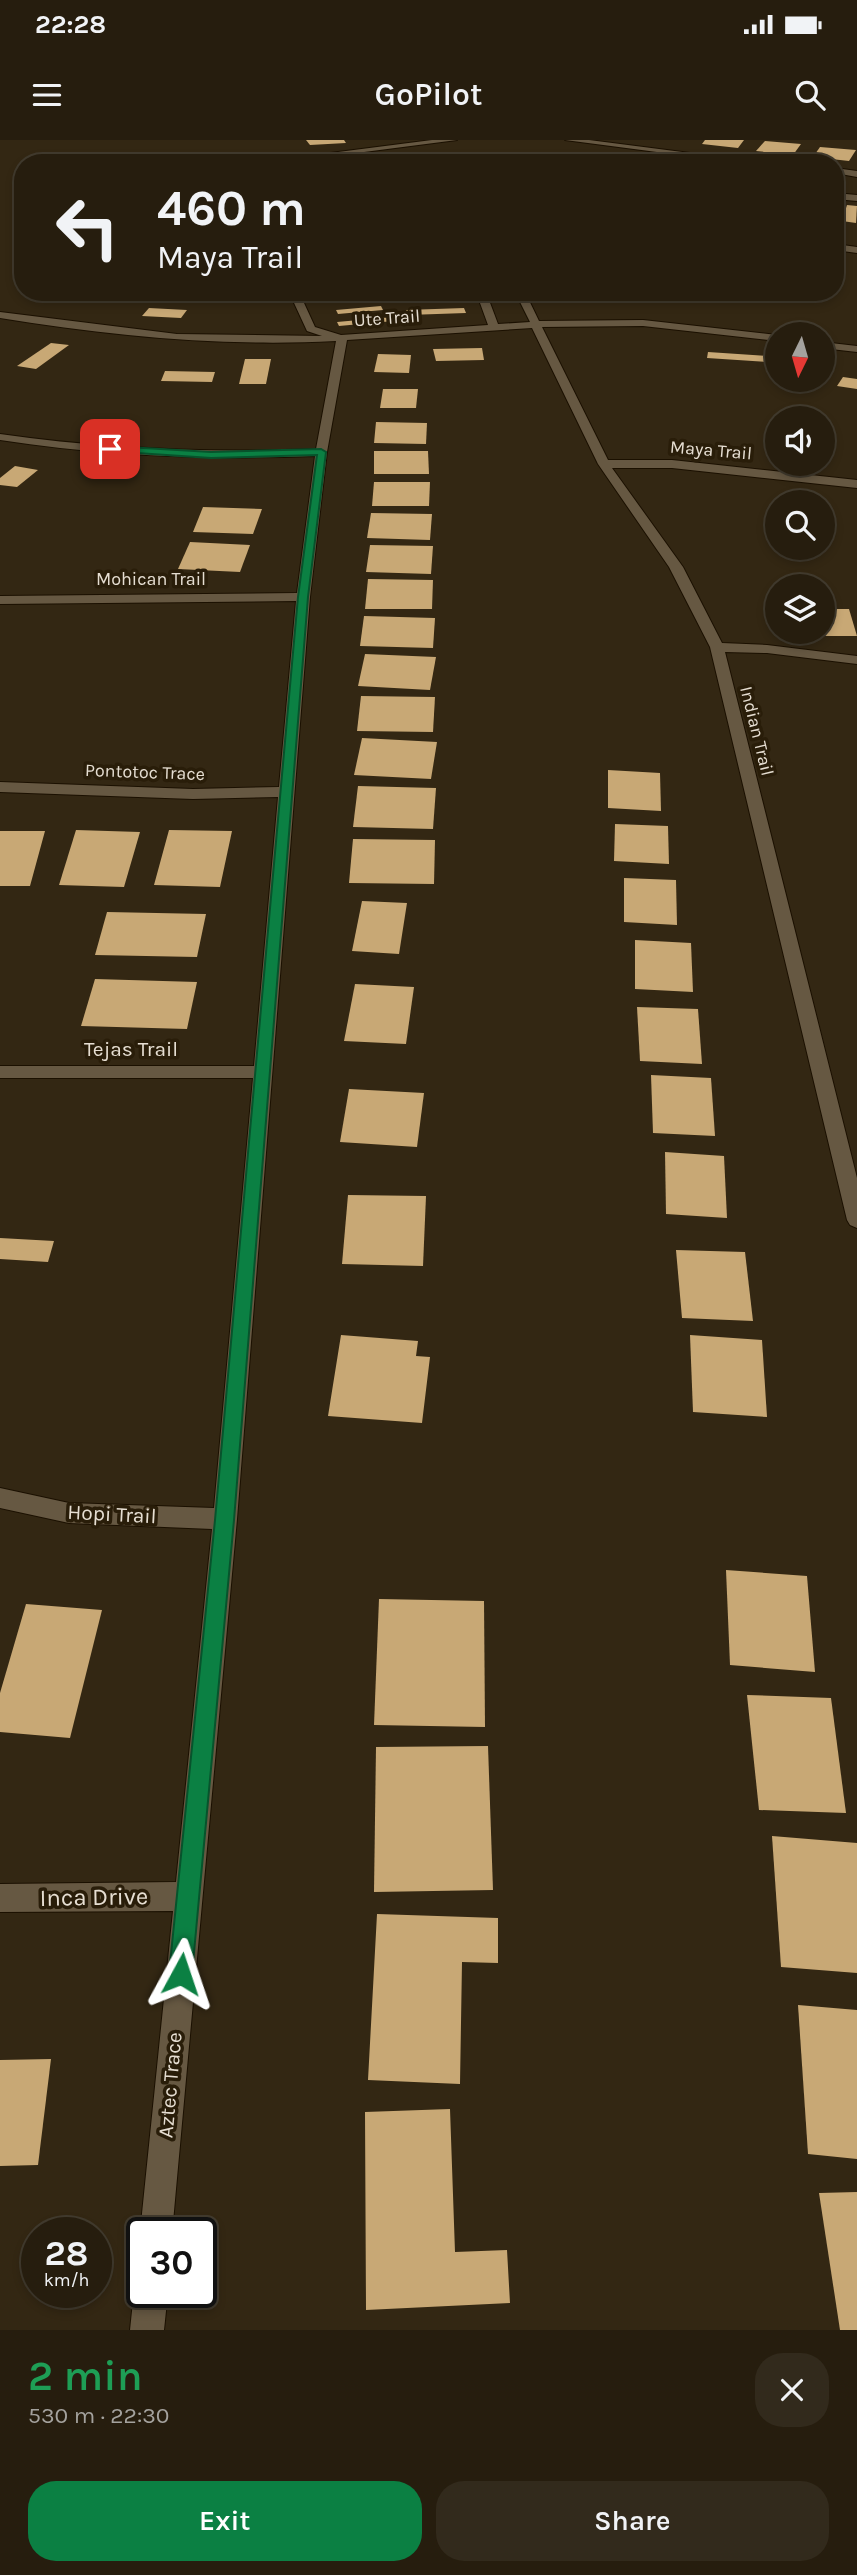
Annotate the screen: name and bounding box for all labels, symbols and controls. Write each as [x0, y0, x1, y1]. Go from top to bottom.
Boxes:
text: 22:28 [35, 9, 106, 40]
icon: menu [28, 76, 66, 114]
text: GoPilot [375, 76, 482, 113]
icon: search [791, 76, 829, 114]
text: 460 m [157, 180, 306, 237]
icon: left [42, 182, 133, 273]
text: Maya Trail [157, 239, 303, 276]
street label: Ute Trail [353, 305, 421, 331]
north arrow [765, 322, 835, 392]
map controls [765, 322, 835, 644]
button: sound [765, 406, 835, 476]
pin [80, 419, 140, 479]
icon: arrive [91, 430, 129, 468]
street label: Maya Trail [669, 435, 753, 465]
button: search [765, 490, 835, 560]
street label: Mohican Trail [96, 568, 206, 590]
button: layers [765, 574, 835, 644]
street label: Indian Trail [735, 684, 779, 778]
street label: Pontotoc Trace [85, 759, 205, 785]
street label: Tejas Trail [84, 1037, 178, 1061]
street label: Hopi Trail [67, 1500, 157, 1528]
street label: Inca Drive [39, 1882, 149, 1912]
position arrow [144, 1937, 218, 2011]
street label: Aztec Trace [153, 2031, 187, 2139]
speed limit sign: 30 [126, 2217, 217, 2308]
text: 28 [45, 2233, 88, 2274]
text: km/h [44, 2269, 89, 2291]
text: 2 min [28, 2351, 143, 2401]
button: close [755, 2353, 829, 2427]
text: 530 m · 22:30 [28, 2402, 169, 2429]
button: Exit [28, 2481, 422, 2561]
button: Share [436, 2481, 829, 2561]

